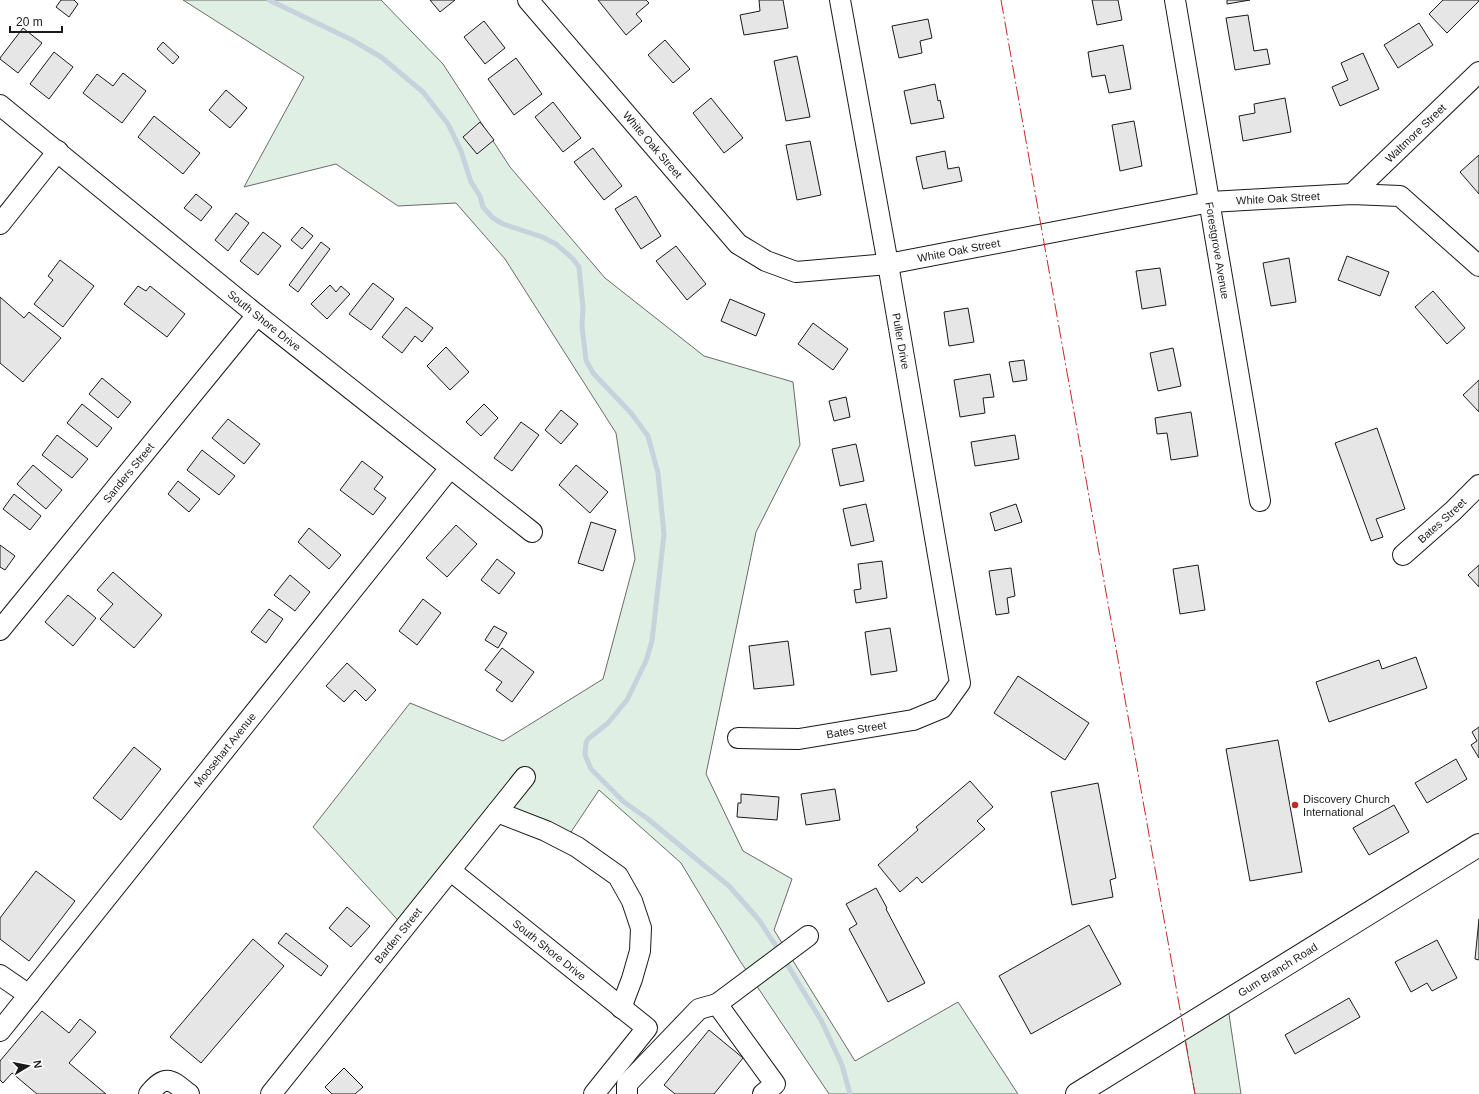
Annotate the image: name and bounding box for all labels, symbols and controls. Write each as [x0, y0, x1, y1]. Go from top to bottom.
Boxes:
scale bar [10, 8, 62, 34]
text: 20 m [16, 15, 43, 29]
street label: Waltmore Street [1383, 101, 1448, 165]
street label: White Oak Street [621, 109, 684, 180]
street label: White Oak Street [1236, 190, 1320, 207]
street label: Forestgrove Avenue [1203, 201, 1232, 300]
street label: White Oak Street [916, 237, 1001, 264]
street label: South Shore Drive [225, 288, 303, 353]
street label: Puller Drive [890, 312, 912, 370]
street label: Sanders Street [100, 440, 156, 505]
street label: Bates Street [1415, 496, 1468, 545]
street label: Moosehart Avenue [191, 710, 258, 789]
street label: Bates Street [825, 719, 887, 740]
place label: Discovery Church International [1303, 793, 1390, 818]
marker: Discovery Church International [1290, 800, 1300, 810]
street label: Barden Street [372, 905, 424, 966]
street label: South Shore Drive [510, 917, 588, 983]
street label: Gum Branch Road [1236, 941, 1320, 999]
north arrow [8, 1046, 48, 1086]
text: N [31, 1059, 44, 1069]

